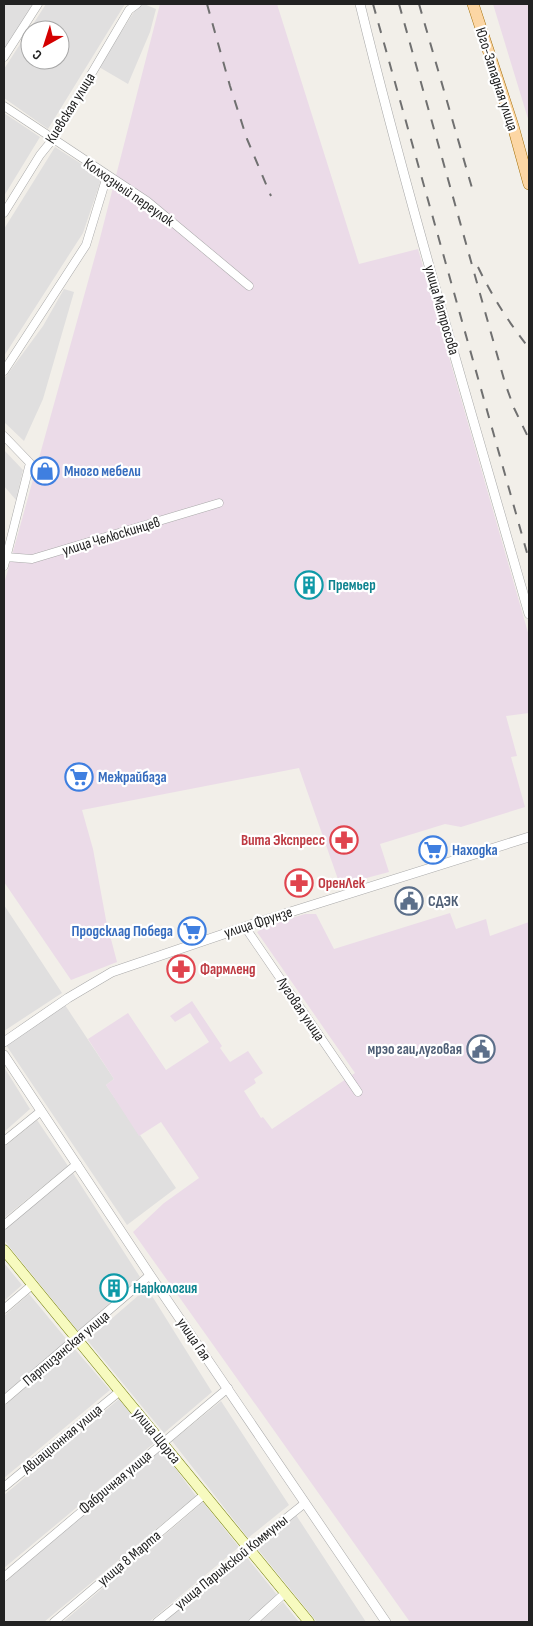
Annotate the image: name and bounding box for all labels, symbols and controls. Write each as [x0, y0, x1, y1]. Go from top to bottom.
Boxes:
north arrow [20, 20, 70, 70]
street label: Юго-Западная улица [471, 25, 522, 133]
text: С [29, 46, 45, 64]
street label: Киевская улица [41, 69, 100, 147]
street label: Колхозный переулок [80, 154, 178, 231]
street label: улица Матросова [420, 263, 463, 357]
shop icon: Много мебели [30, 456, 60, 486]
place label: Много мебели [64, 462, 141, 481]
street label: улица Челюскинцев [60, 513, 162, 560]
building icon: Премьер [294, 570, 324, 600]
place label: Премьер [328, 576, 376, 595]
supermarket icon: Межрайбаза [64, 762, 94, 792]
place label: Межрайбаза [98, 768, 167, 787]
pharmacy icon: Вита Экспресс [329, 825, 359, 855]
place label: Вита Экспресс [241, 831, 325, 850]
supermarket icon: Находка [418, 835, 448, 865]
place label: Находка [452, 841, 498, 860]
pharmacy icon: ОренЛек [284, 868, 314, 898]
place label: ОренЛек [318, 874, 366, 893]
public building icon: СДЭК [394, 886, 424, 916]
place label: СДЭК [428, 892, 459, 911]
street label: улица Фрунзе [222, 903, 295, 942]
supermarket icon: Продсклад Победа [177, 916, 207, 946]
place label: Продсклад Победа [72, 922, 173, 941]
pharmacy icon: Фармленд [166, 954, 196, 984]
place label: Фармленд [200, 960, 256, 979]
street label: Луговая улица [272, 973, 329, 1045]
public building icon: мрэо гаи,луговая [466, 1034, 496, 1064]
place label: мрэо гаи,луговая [367, 1040, 462, 1059]
building icon: Наркология [99, 1273, 129, 1303]
place label: Наркология [133, 1279, 197, 1298]
street label: Партизанская улица [19, 1306, 114, 1390]
street label: улица Гая [172, 1314, 215, 1364]
street label: Авиационная улица [17, 1400, 107, 1479]
street label: улица Щорса [128, 1405, 185, 1468]
street label: Фабричная улица [75, 1446, 156, 1518]
street label: улица Парижской Коммуны [171, 1511, 292, 1614]
street label: улица 8 Марта [94, 1526, 165, 1590]

